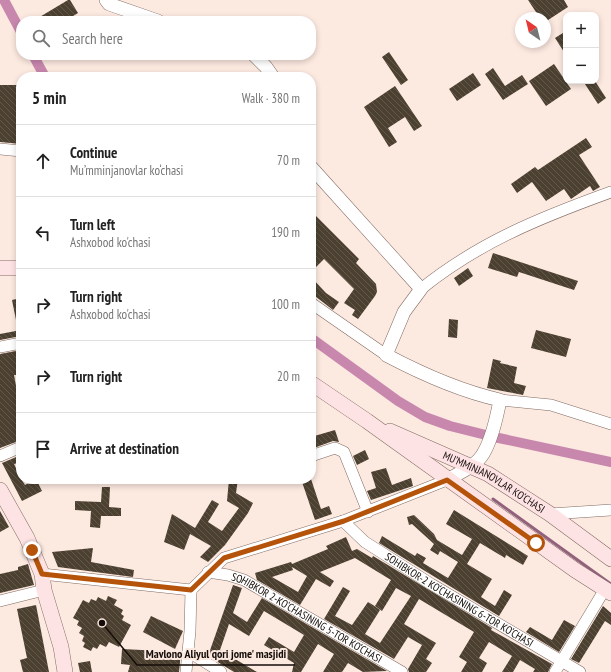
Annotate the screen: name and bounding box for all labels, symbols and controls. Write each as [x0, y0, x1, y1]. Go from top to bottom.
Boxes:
north arrow [515, 12, 551, 48]
map controls [563, 12, 599, 84]
button: + [563, 12, 599, 48]
search box [16, 16, 316, 60]
icon: search [30, 27, 52, 49]
text: Search here [62, 29, 123, 48]
button: − [563, 48, 599, 84]
text: 5 min [32, 87, 66, 109]
text: Walk · 380 m [242, 90, 300, 107]
text: Continue [70, 143, 117, 162]
icon: ahead [32, 150, 54, 172]
text: 70 m [277, 152, 300, 169]
text: Mu’mminjanovlar ko‘chasi [70, 162, 183, 179]
text: Turn left [70, 215, 115, 234]
icon: left [32, 222, 54, 244]
text: 190 m [271, 224, 300, 241]
text: Ashxobod ko'chasi [70, 234, 151, 251]
text: Turn right [70, 287, 122, 306]
icon: right [32, 294, 54, 316]
text: 100 m [271, 296, 300, 313]
text: Ashxobod ko'chasi [70, 306, 151, 323]
icon: right [32, 366, 54, 388]
text: Turn right [70, 367, 122, 386]
text: 20 m [277, 368, 300, 385]
icon: arrive [32, 438, 54, 460]
text: Arrive at destination [70, 439, 179, 458]
street label: MU’MMINJANOVLAR KO‘CHASI [441, 448, 548, 516]
route start [527, 534, 545, 552]
route end [23, 541, 41, 559]
street label: SOHIBKOR-2 KO‘CHASINING 6-TOR KO‘CHASI [382, 550, 536, 650]
street label: SOHIBKOR 2-KO‘CHASINING 5-TOR KO‘CHASI [230, 570, 385, 666]
callout: Mavlono Aliyul qori jome' masjidi [137, 641, 295, 665]
text: Mavlono Aliyul qori jome' masjidi [146, 646, 287, 661]

